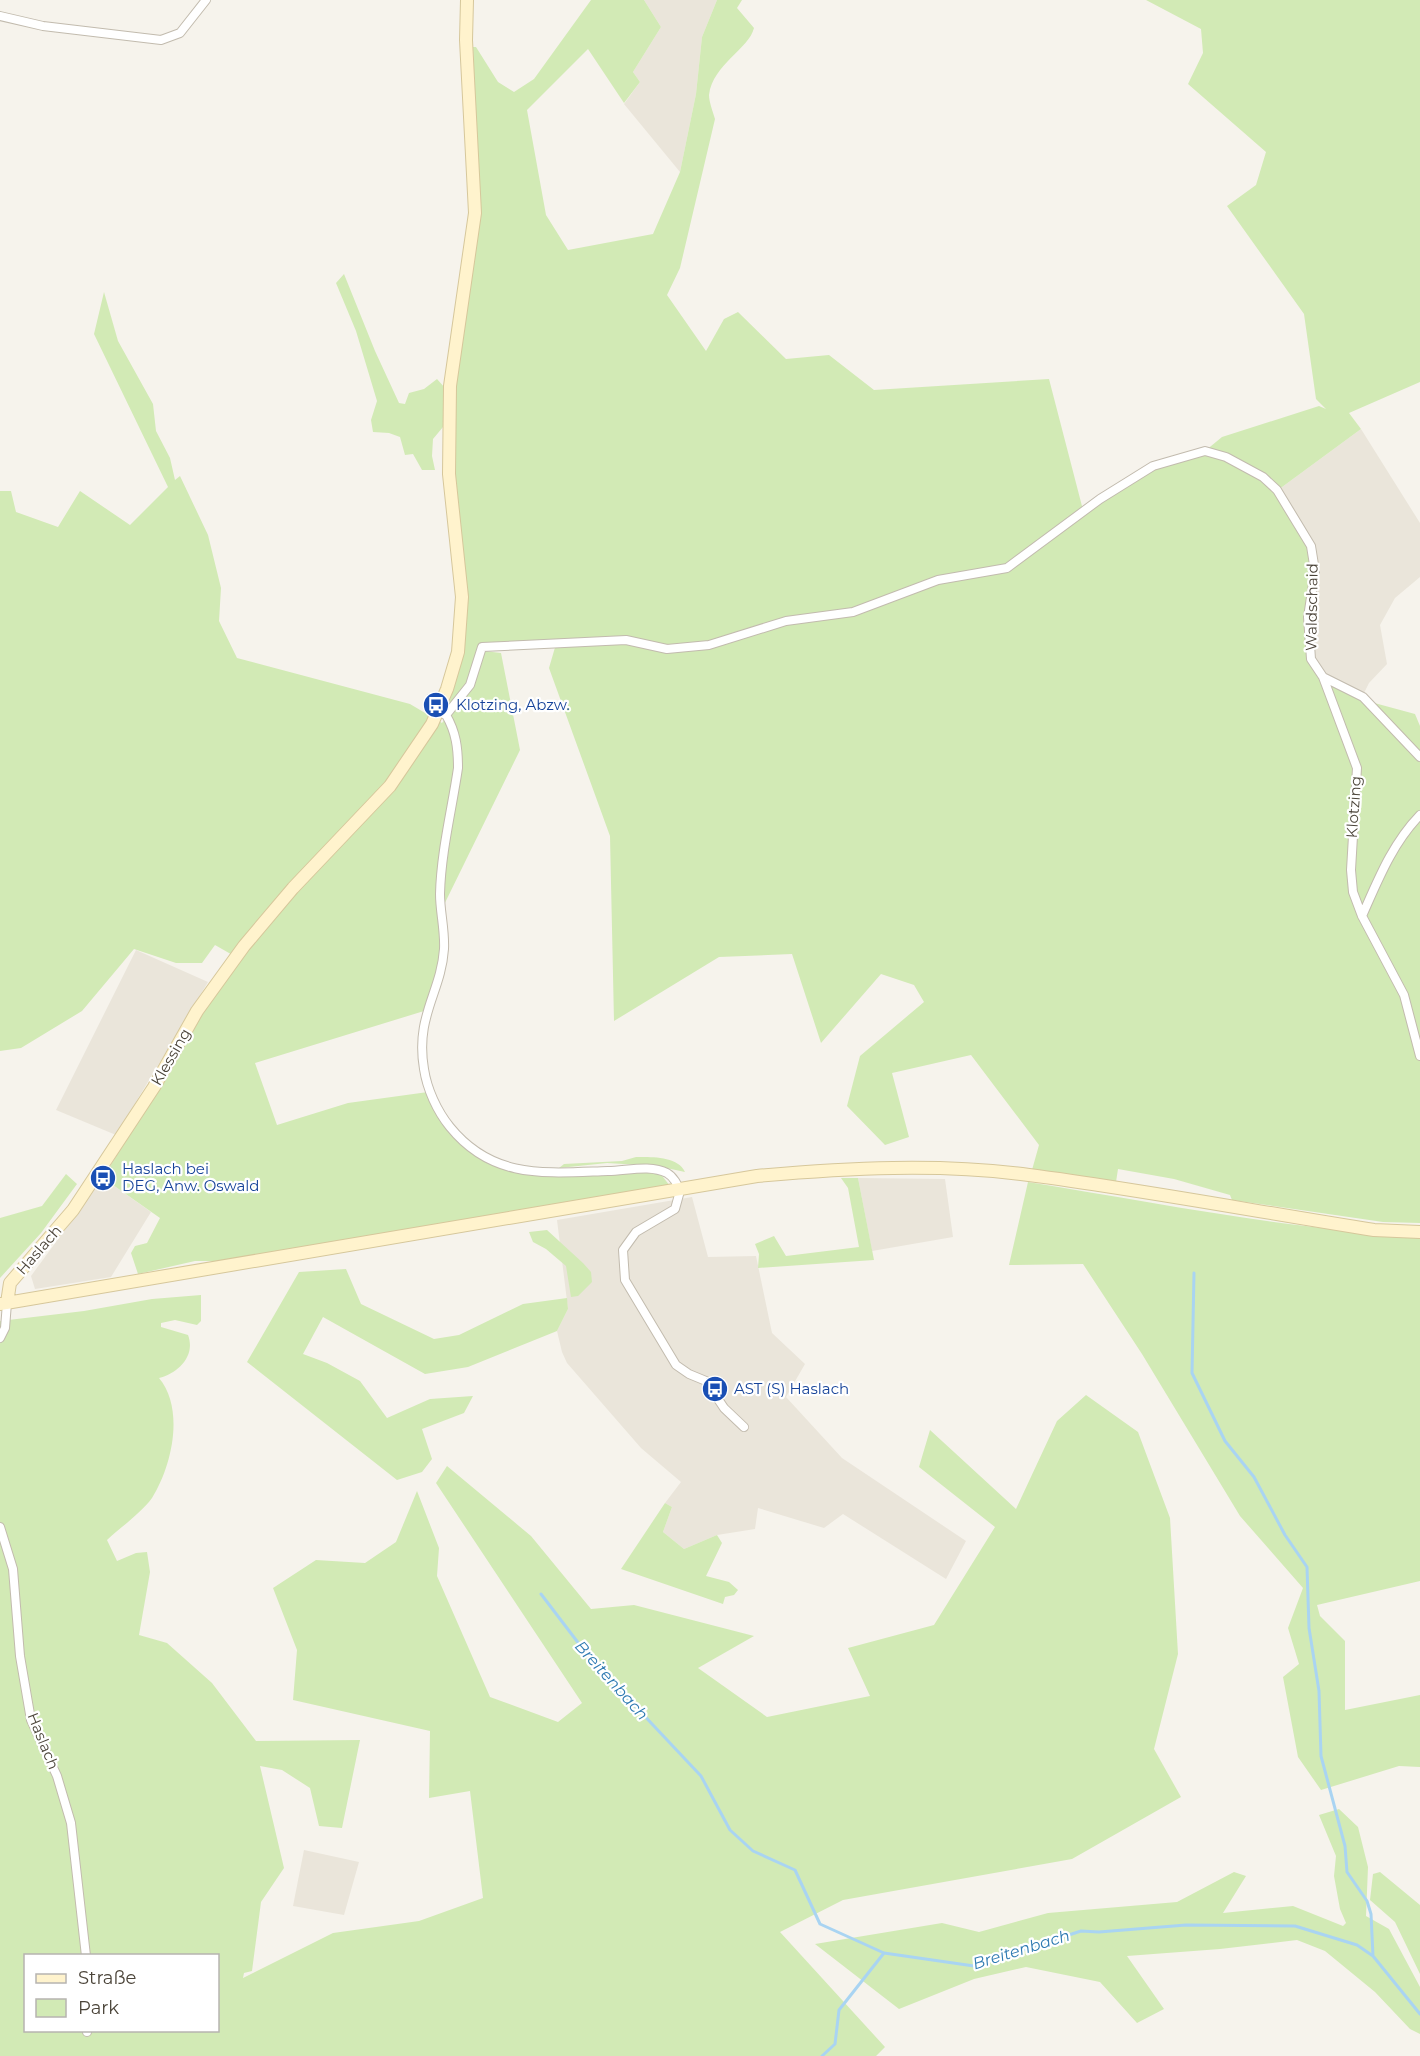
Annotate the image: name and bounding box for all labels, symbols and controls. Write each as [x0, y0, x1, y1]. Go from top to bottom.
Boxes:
street label: Waldschaid [1301, 563, 1322, 651]
bus stop icon: Klotzing, Abzw. [421, 690, 451, 720]
place label: Klotzing, Abzw. [456, 695, 570, 714]
street label: Klotzing [1342, 775, 1365, 839]
street label: Klessing [147, 1025, 195, 1089]
place label: Haslach bei DEG, Anw. Oswald [122, 1159, 259, 1195]
bus stop icon: Haslach bei DEG, Anw. Oswald [88, 1163, 118, 1193]
street label: Haslach [12, 1221, 65, 1278]
bus stop icon: AST (S) Haslach [700, 1374, 730, 1404]
place label: AST (S) Haslach [734, 1379, 849, 1398]
water label: Breitenbach [571, 1637, 652, 1724]
street label: Haslach [23, 1710, 63, 1772]
water label: Breitenbach [970, 1926, 1072, 1973]
legend [24, 1954, 219, 2032]
text: Straße [78, 1967, 137, 1989]
text: Park [78, 1997, 119, 2019]

